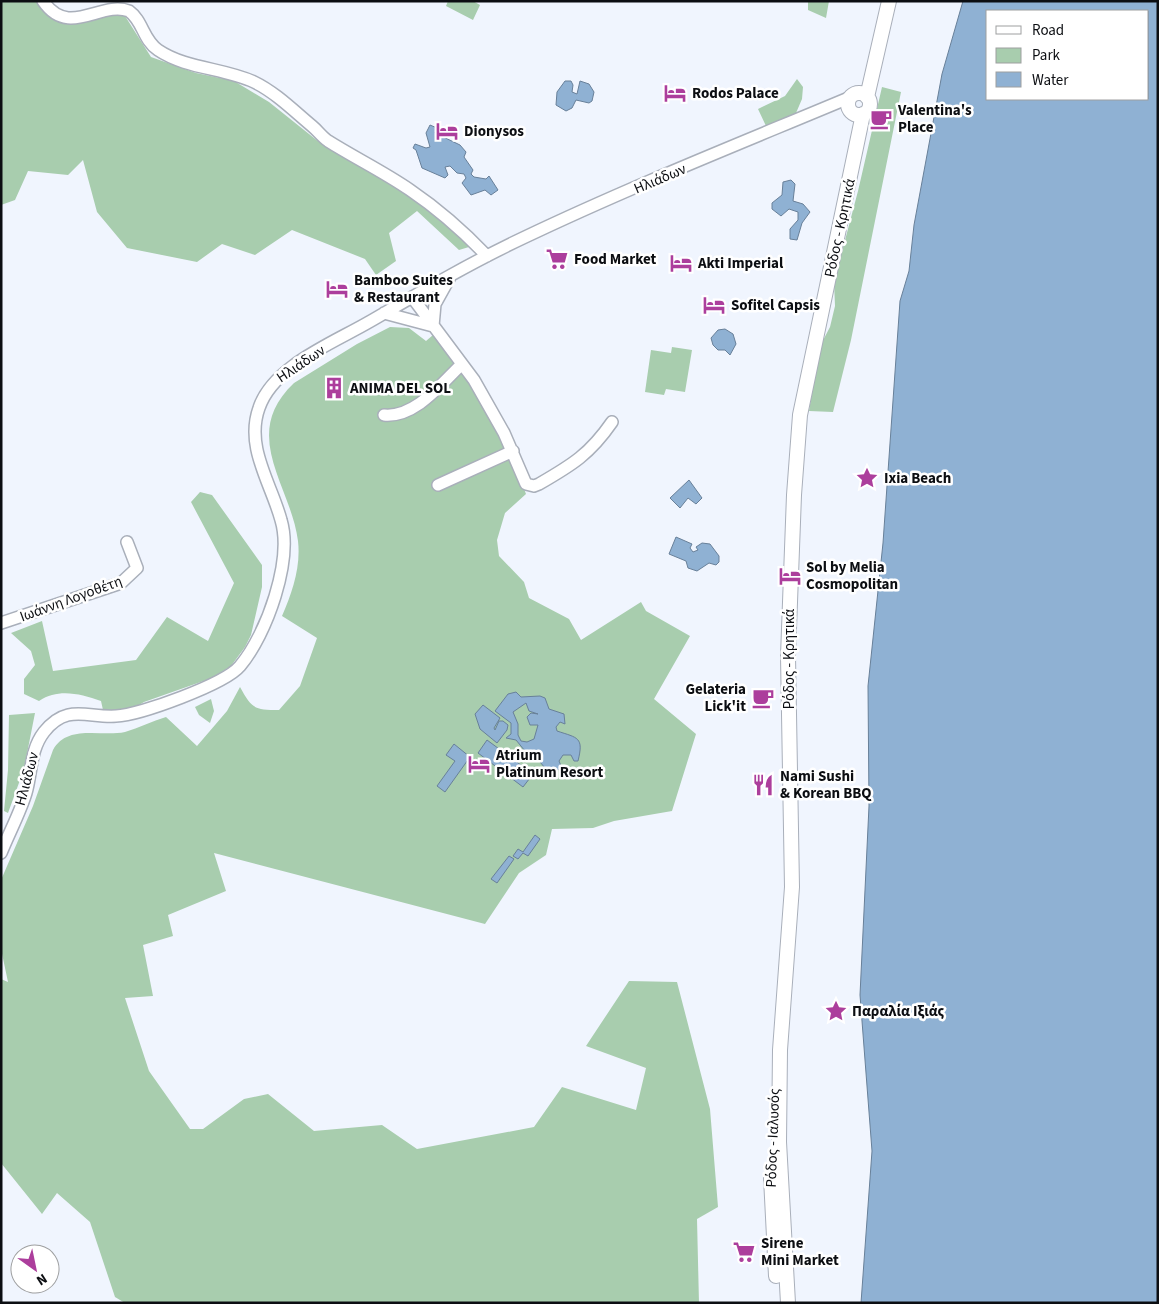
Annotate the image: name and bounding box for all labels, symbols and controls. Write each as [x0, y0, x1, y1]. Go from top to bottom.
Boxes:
legend [986, 10, 1149, 100]
text: Road [1032, 20, 1064, 41]
text: Park [1032, 45, 1061, 66]
text: Water [1032, 70, 1069, 91]
hotel icon: Rodos Palace [662, 80, 688, 106]
place label: Rodos Palace [692, 83, 779, 104]
place label: Valentina's Place [897, 100, 972, 138]
cafe icon: Valentina's Place [868, 106, 894, 132]
hotel icon: Dionysos [434, 118, 460, 144]
place label: Dionysos [464, 121, 524, 142]
street label: Ηλιάδων [631, 159, 689, 199]
street label: Ρόδος - Κρητικά [819, 176, 861, 279]
supermarket icon: Food Market [544, 246, 570, 272]
place label: Food Market [574, 249, 657, 270]
hotel icon: Akti Imperial [668, 250, 694, 276]
place label: Akti Imperial [697, 253, 784, 274]
place label: Bamboo Suites & Restaurant [354, 270, 453, 308]
hotel icon: Bamboo Suites & Restaurant [324, 276, 350, 302]
hotel icon: Sofitel Capsis [701, 292, 727, 318]
place label: Sofitel Capsis [731, 295, 820, 316]
street label: Ηλιάδων [272, 340, 330, 388]
building icon: ANIMA DEL SOL [321, 375, 347, 401]
place label: ANIMA DEL SOL [349, 378, 451, 399]
place icon: Ixia Beach [854, 465, 880, 491]
place label: Ixia Beach [884, 468, 951, 489]
place label: Sol by Melia Cosmopolitan [806, 557, 898, 595]
hotel icon: Sol by Melia Cosmopolitan [777, 563, 803, 589]
street label: Ιωάννη Λογοθέτη [17, 571, 125, 627]
street label: Ρόδος - Κρητικά [779, 608, 800, 709]
place label: Gelateria Lick'it [685, 679, 746, 717]
cafe icon: Gelateria Lick'it [750, 685, 776, 711]
place label: Atrium Platinum Resort [495, 745, 603, 783]
street label: Ηλιάδων [10, 750, 44, 808]
hotel icon: Atrium Platinum Resort [466, 751, 492, 777]
place label: Nami Sushi & Korean BBQ [780, 766, 872, 804]
restaurant icon: Nami Sushi & Korean BBQ [750, 772, 776, 798]
place icon: Παραλία Ιξιάς [823, 998, 849, 1024]
place label: Παραλία Ιξιάς [852, 1001, 945, 1022]
street label: Ρόδος - Ιαλυσός [761, 1088, 785, 1188]
place label: Sirene Mini Market [761, 1233, 839, 1271]
supermarket icon: Sirene Mini Market [731, 1239, 757, 1265]
north arrow [10, 1244, 60, 1294]
text: N [32, 1268, 51, 1290]

